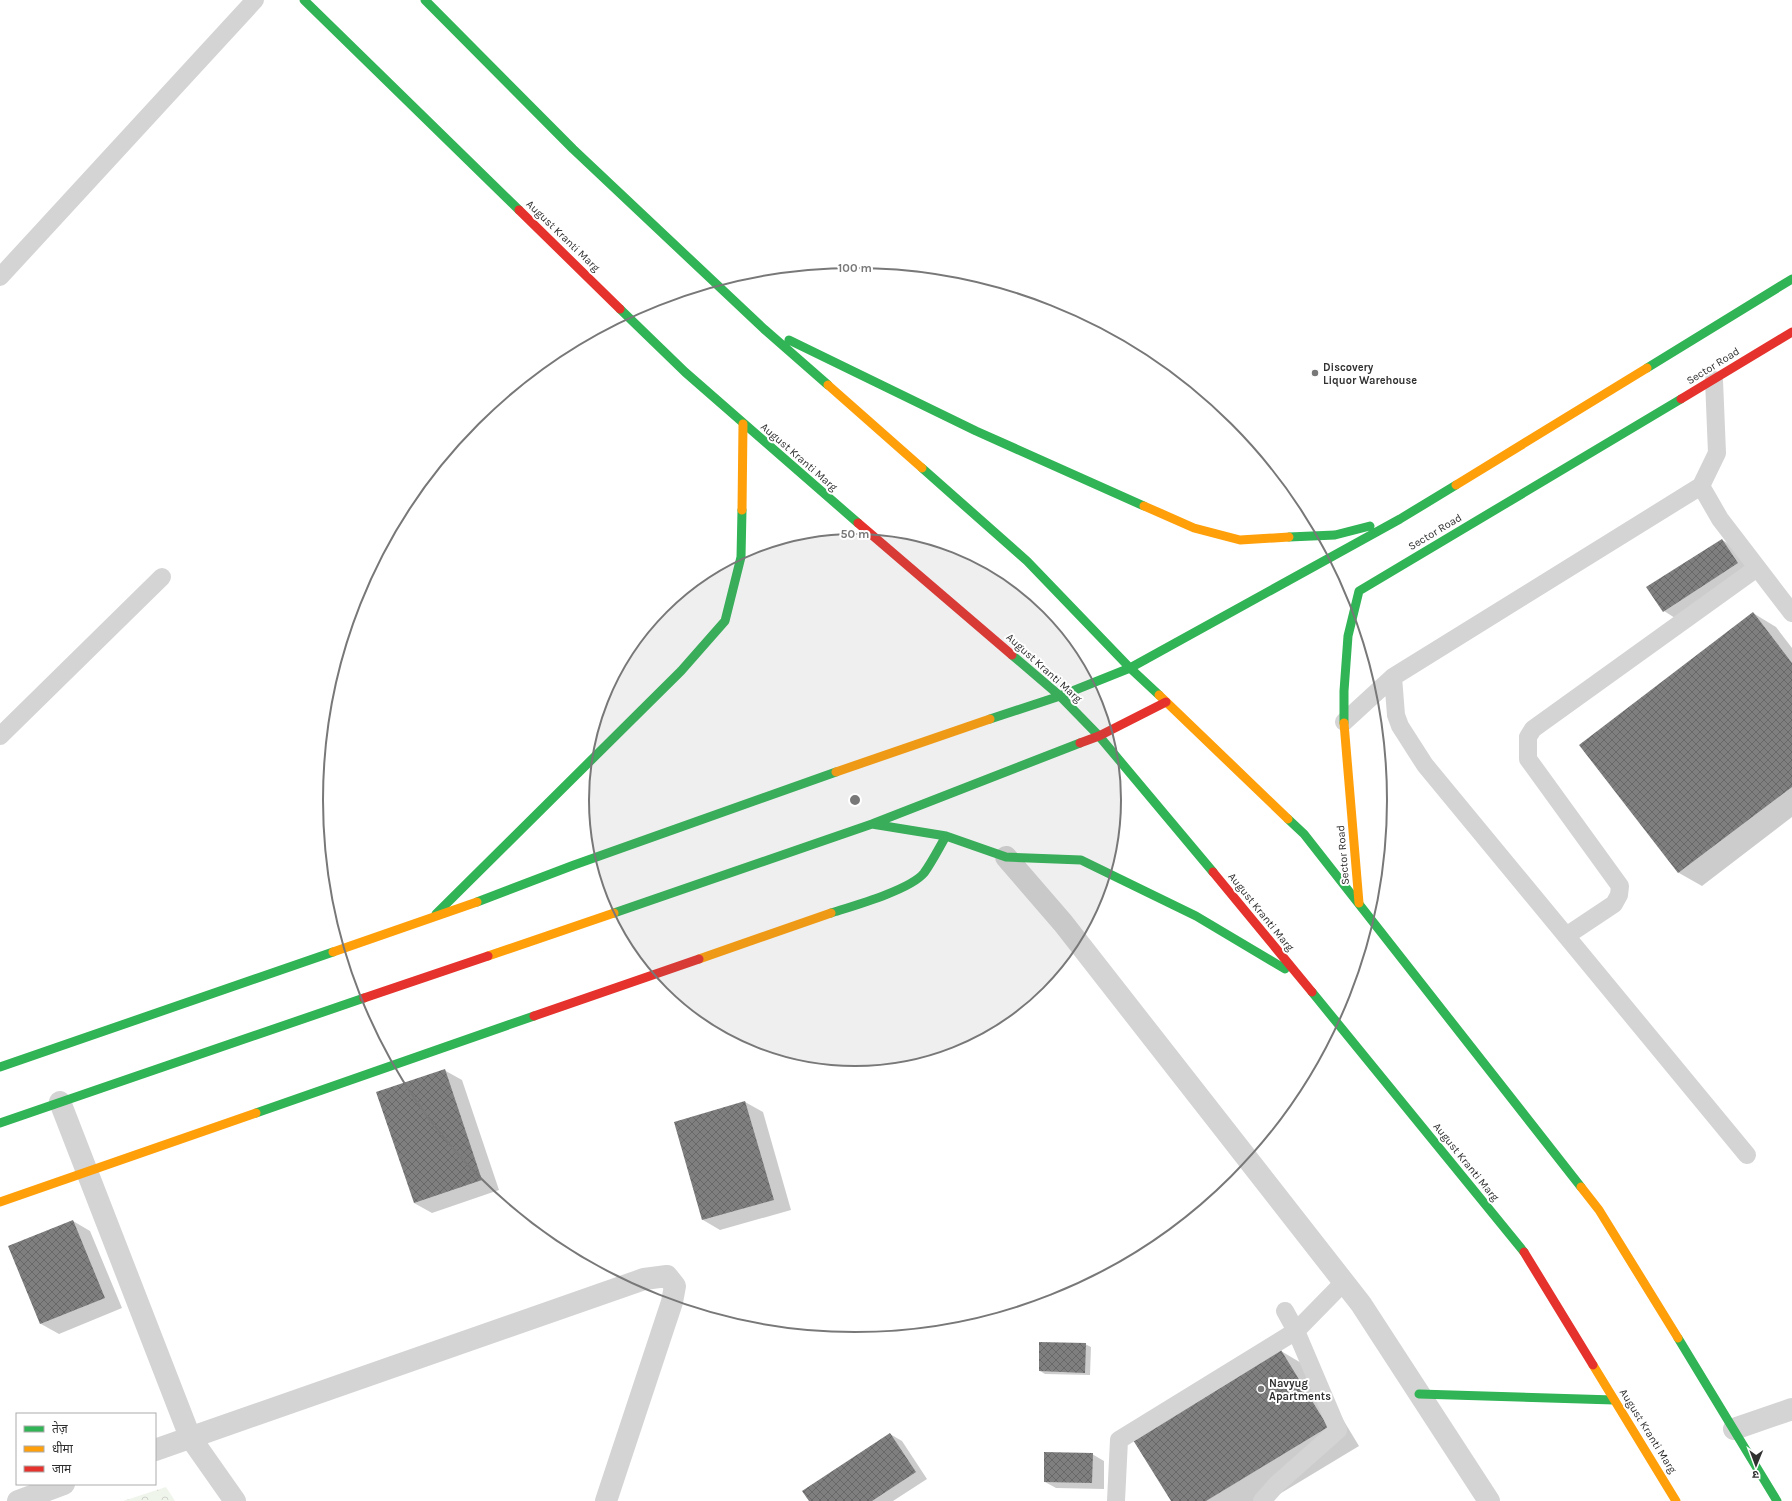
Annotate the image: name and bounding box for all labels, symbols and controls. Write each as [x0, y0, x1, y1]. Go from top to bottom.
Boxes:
street label: August Kranti Marg [524, 198, 603, 275]
text: 100 m [838, 261, 872, 275]
street label: Sector Road [1684, 345, 1742, 387]
place label: Discovery Liquor Warehouse [1323, 361, 1417, 387]
marker: Discovery Liquor Warehouse [1310, 368, 1320, 378]
street label: August Kranti Marg [758, 420, 841, 494]
street label: Sector Road [1406, 511, 1464, 553]
text: 50 m [841, 527, 870, 541]
street label: August Kranti Marg [1004, 631, 1085, 706]
centre of rings [848, 793, 862, 807]
street label: Sector Road [1334, 825, 1352, 885]
street label: August Kranti Marg [1225, 870, 1297, 954]
street label: August Kranti Marg [1430, 1120, 1502, 1204]
place label: Navyug Apartments [1269, 1377, 1331, 1403]
marker: Navyug Apartments [1256, 1384, 1266, 1394]
street label: August Kranti Marg [1617, 1386, 1680, 1476]
legend [16, 1413, 156, 1485]
text: तेज़ [52, 1421, 69, 1436]
text: धीमा [52, 1441, 74, 1456]
north arrow [1736, 1445, 1776, 1485]
text: जाम [52, 1462, 72, 1476]
text: उ [1752, 1468, 1759, 1481]

